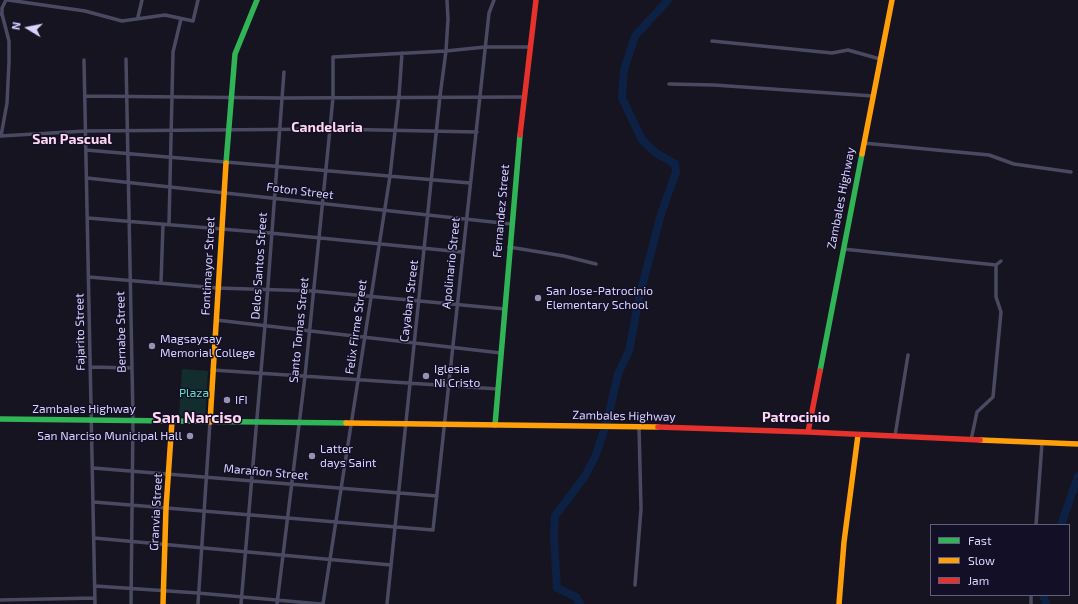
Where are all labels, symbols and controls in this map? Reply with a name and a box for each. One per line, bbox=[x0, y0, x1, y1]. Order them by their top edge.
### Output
north arrow bbox=[8, 8, 48, 48]
text: N bbox=[9, 21, 23, 31]
district label: Candelaria bbox=[291, 119, 363, 135]
district label: San Pascual bbox=[32, 131, 112, 147]
street label: Zambales Highway bbox=[824, 146, 858, 250]
street label: Fernandez Street bbox=[490, 164, 512, 258]
street label: Foton Street bbox=[266, 180, 334, 202]
street label: Delos Santos Street bbox=[248, 212, 270, 320]
street label: Fontimayor Street bbox=[198, 216, 218, 316]
street label: Apolinario Street bbox=[439, 217, 463, 309]
street label: Cayaban Street bbox=[397, 259, 421, 343]
street label: Santo Tomas Street bbox=[286, 277, 312, 383]
street label: Felix Firme Street bbox=[342, 279, 370, 375]
place label: San Jose-Patrocinio Elementary School bbox=[546, 284, 653, 312]
street label: Bernabe Street bbox=[113, 291, 129, 373]
street label: Fajarito Street bbox=[72, 293, 88, 371]
marker: San Jose-Patrocinio Elementary School bbox=[533, 293, 543, 303]
place label: Magsaysay Memorial College bbox=[160, 332, 255, 360]
marker: Magsaysay Memorial College bbox=[147, 341, 157, 351]
place label: Iglesia Ni Cristo bbox=[434, 362, 480, 390]
marker: Iglesia Ni Cristo bbox=[421, 371, 431, 381]
park label: Plaza bbox=[179, 386, 209, 400]
place label: IFI bbox=[235, 393, 248, 407]
marker: IFI bbox=[222, 395, 232, 405]
street label: Zambales Highway bbox=[32, 402, 136, 416]
district label: San Narciso bbox=[152, 408, 242, 428]
street label: Zambales Highway bbox=[572, 408, 676, 424]
district label: Patrocinio bbox=[762, 409, 830, 425]
place label: San Narciso Municipal Hall bbox=[37, 429, 182, 443]
marker: San Narciso Municipal Hall bbox=[185, 431, 195, 441]
place label: Latter days Saint bbox=[320, 442, 376, 470]
marker: Latter days Saint bbox=[307, 451, 317, 461]
street label: Marañon Street bbox=[223, 461, 309, 483]
street label: Granvia Street bbox=[147, 473, 165, 551]
legend bbox=[930, 524, 1070, 596]
text: Fast bbox=[968, 533, 991, 547]
text: Slow bbox=[968, 553, 995, 567]
text: Jam bbox=[968, 573, 989, 587]

